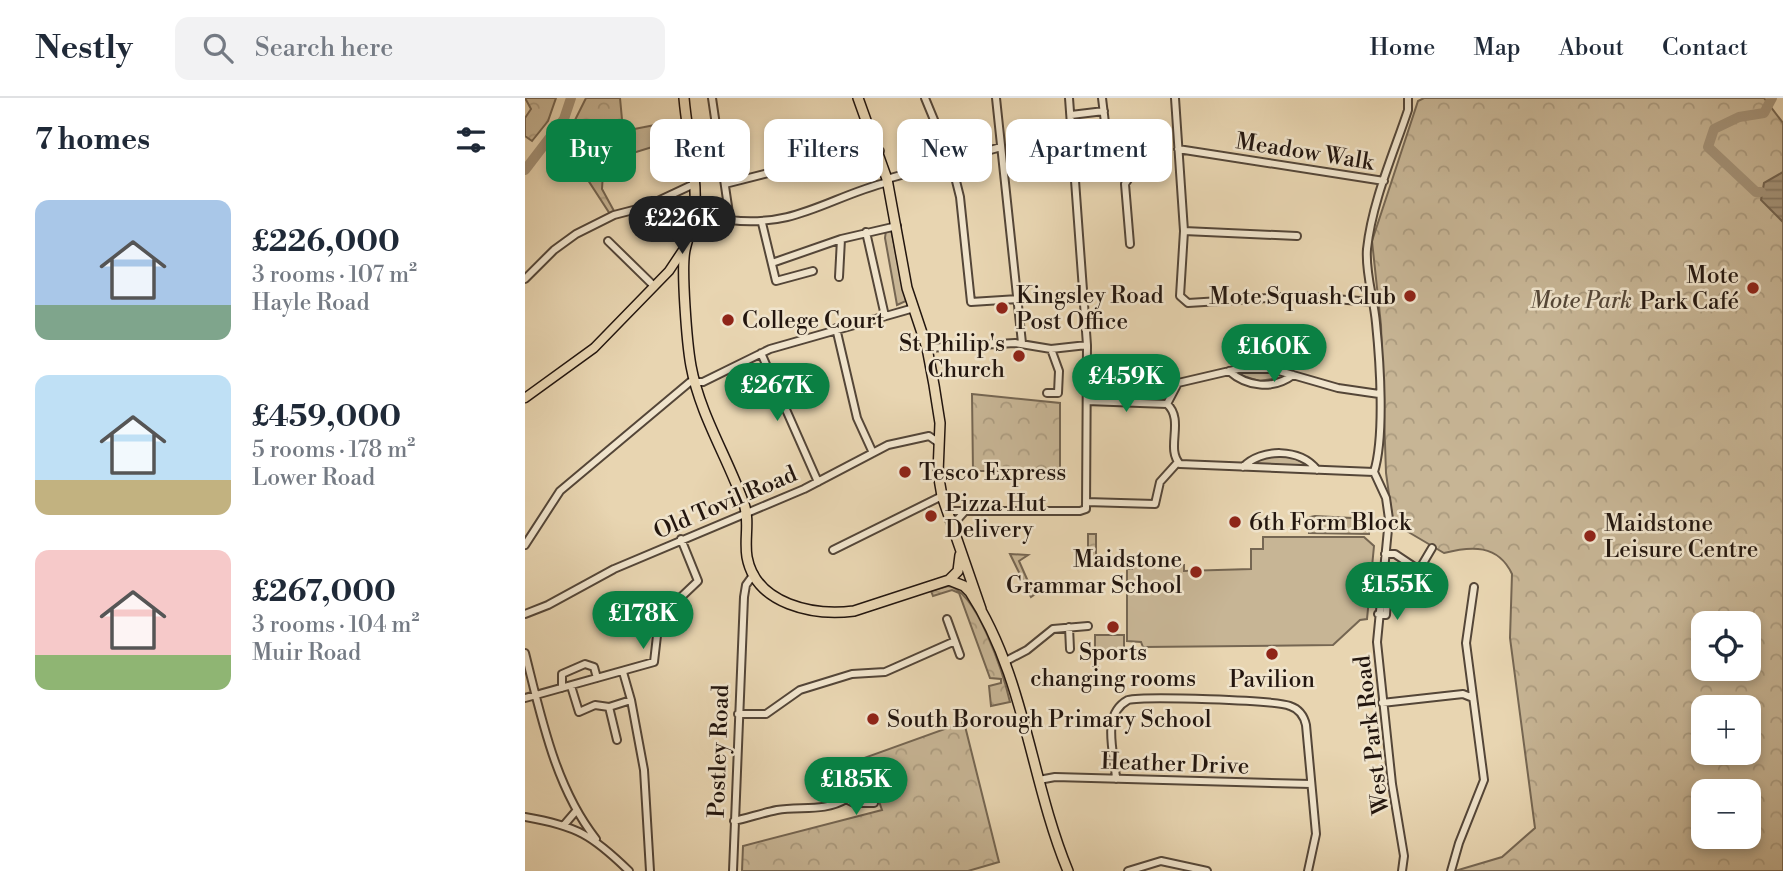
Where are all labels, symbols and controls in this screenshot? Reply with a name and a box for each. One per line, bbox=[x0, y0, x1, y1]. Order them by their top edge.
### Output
search box bbox=[175, 17, 665, 80]
text: Nestly bbox=[35, 28, 133, 69]
icon: search bbox=[199, 29, 237, 67]
text: Search here bbox=[255, 32, 393, 64]
text: Home bbox=[1370, 33, 1435, 63]
text: Map bbox=[1473, 33, 1521, 63]
text: About bbox=[1559, 33, 1624, 63]
text: Contact bbox=[1662, 33, 1748, 63]
chip: Buy bbox=[546, 119, 636, 182]
chip: Rent bbox=[650, 119, 750, 182]
chip: Filters bbox=[764, 119, 883, 182]
chip: New bbox=[897, 119, 992, 182]
chip: Apartment bbox=[1006, 119, 1172, 182]
text: 7 homes bbox=[35, 121, 150, 159]
icon: filters bbox=[452, 121, 490, 159]
street label: Meadow Walk bbox=[1234, 127, 1377, 177]
pin: £226K bbox=[633, 197, 731, 256]
text: £226K bbox=[645, 205, 719, 233]
text: £226,000 bbox=[252, 223, 400, 261]
icon: home bbox=[91, 228, 175, 312]
text: 3 rooms · 107 m² bbox=[252, 261, 417, 289]
place label: Mote Park Café bbox=[1640, 262, 1739, 316]
marker: Mote Park Café bbox=[1745, 280, 1761, 296]
place label: Kingsley Road Post Office bbox=[1016, 282, 1164, 336]
place label: Mote Squash Club bbox=[1209, 283, 1396, 311]
park label: Mote Park bbox=[1530, 287, 1632, 315]
marker: Mote Squash Club bbox=[1402, 288, 1418, 304]
text: Hayle Road bbox=[252, 289, 370, 317]
marker: Kingsley Road Post Office bbox=[994, 300, 1010, 316]
place label: College Court bbox=[742, 307, 885, 335]
marker: College Court bbox=[720, 312, 736, 328]
pin: £160K bbox=[1225, 324, 1323, 384]
place label: St Philip's Church bbox=[899, 330, 1005, 384]
text: £160K bbox=[1238, 333, 1310, 361]
marker: St Philip's Church bbox=[1011, 348, 1027, 364]
pin: £459K bbox=[1077, 354, 1175, 414]
text: £459K bbox=[1088, 363, 1164, 391]
pin: £267K bbox=[728, 364, 826, 423]
text: £267K bbox=[741, 372, 813, 400]
text: £459,000 bbox=[252, 398, 401, 436]
icon: home bbox=[91, 403, 175, 487]
text: 5 rooms · 178 m² bbox=[252, 436, 415, 464]
place label: Tesco Express bbox=[919, 459, 1066, 487]
street label: Old Tovil Road bbox=[649, 460, 801, 546]
text: Lower Road bbox=[252, 464, 375, 492]
marker: Tesco Express bbox=[897, 464, 913, 480]
place label: Pizza Hut Delivery bbox=[945, 490, 1046, 544]
marker: Pizza Hut Delivery bbox=[923, 508, 939, 524]
place label: 6th Form Block bbox=[1249, 509, 1412, 537]
place label: Maidstone Leisure Centre bbox=[1604, 510, 1758, 564]
marker: 6th Form Block bbox=[1227, 514, 1243, 530]
marker: Maidstone Leisure Centre bbox=[1582, 528, 1598, 544]
place label: Maidstone Grammar School bbox=[1006, 546, 1182, 600]
pin: £155K bbox=[1348, 562, 1446, 622]
marker: Maidstone Grammar School bbox=[1188, 564, 1204, 580]
text: £155K bbox=[1361, 571, 1433, 599]
text: £267,000 bbox=[252, 573, 396, 611]
icon: home bbox=[91, 578, 175, 662]
pin: £178K bbox=[594, 592, 692, 651]
text: £178K bbox=[608, 600, 678, 628]
text: 3 rooms · 104 m² bbox=[252, 611, 420, 639]
map controls bbox=[1691, 611, 1761, 849]
button: locate bbox=[1691, 611, 1761, 681]
marker: Sports changing rooms bbox=[1105, 619, 1121, 635]
text: Muir Road bbox=[252, 639, 361, 667]
place label: Sports changing rooms bbox=[1030, 639, 1196, 693]
marker: Pavilion bbox=[1264, 646, 1280, 662]
street label: West Park Road bbox=[1348, 654, 1396, 817]
place label: Pavilion bbox=[1229, 666, 1315, 694]
street label: Postley Road bbox=[703, 684, 735, 818]
button: + bbox=[1691, 695, 1761, 765]
place label: South Borough Primary School bbox=[887, 706, 1212, 734]
marker: South Borough Primary School bbox=[865, 711, 881, 727]
street label: Heather Drive bbox=[1100, 747, 1250, 781]
pin: £185K bbox=[807, 758, 905, 817]
text: £185K bbox=[820, 766, 892, 794]
button: − bbox=[1691, 779, 1761, 849]

